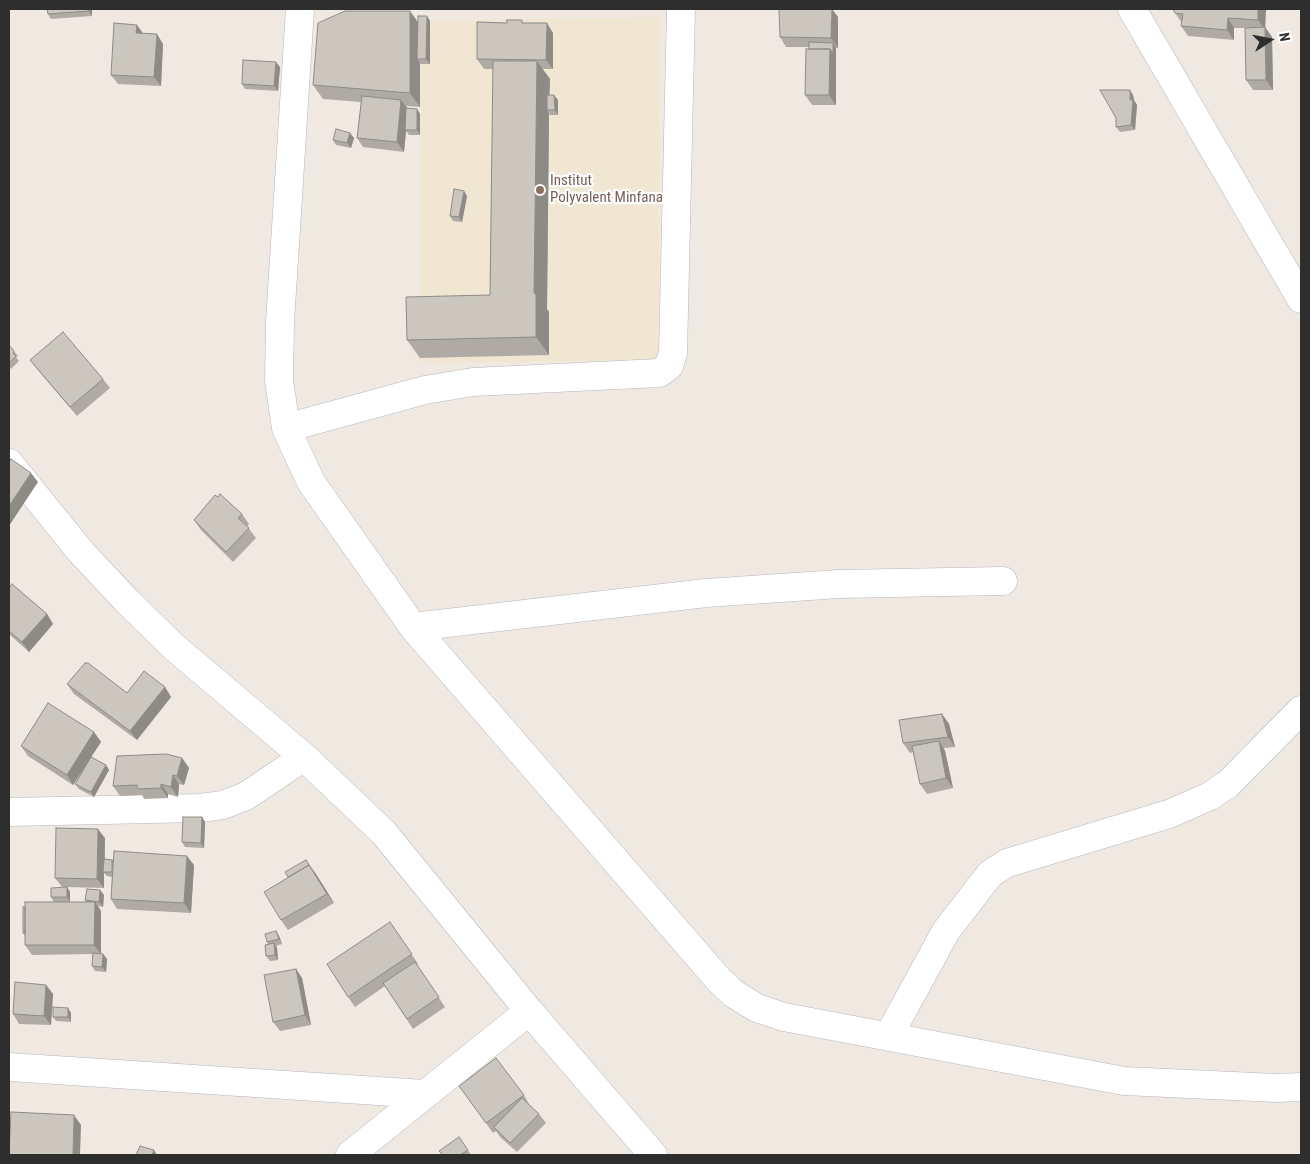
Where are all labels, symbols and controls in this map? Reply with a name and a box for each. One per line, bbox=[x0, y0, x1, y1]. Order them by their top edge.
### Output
north arrow bbox=[1245, 15, 1295, 65]
text: N bbox=[1276, 31, 1293, 43]
place label: Institut Polyvalent Minfana bbox=[550, 172, 663, 207]
marker: Institut Polyvalent Minfana bbox=[534, 184, 546, 196]

